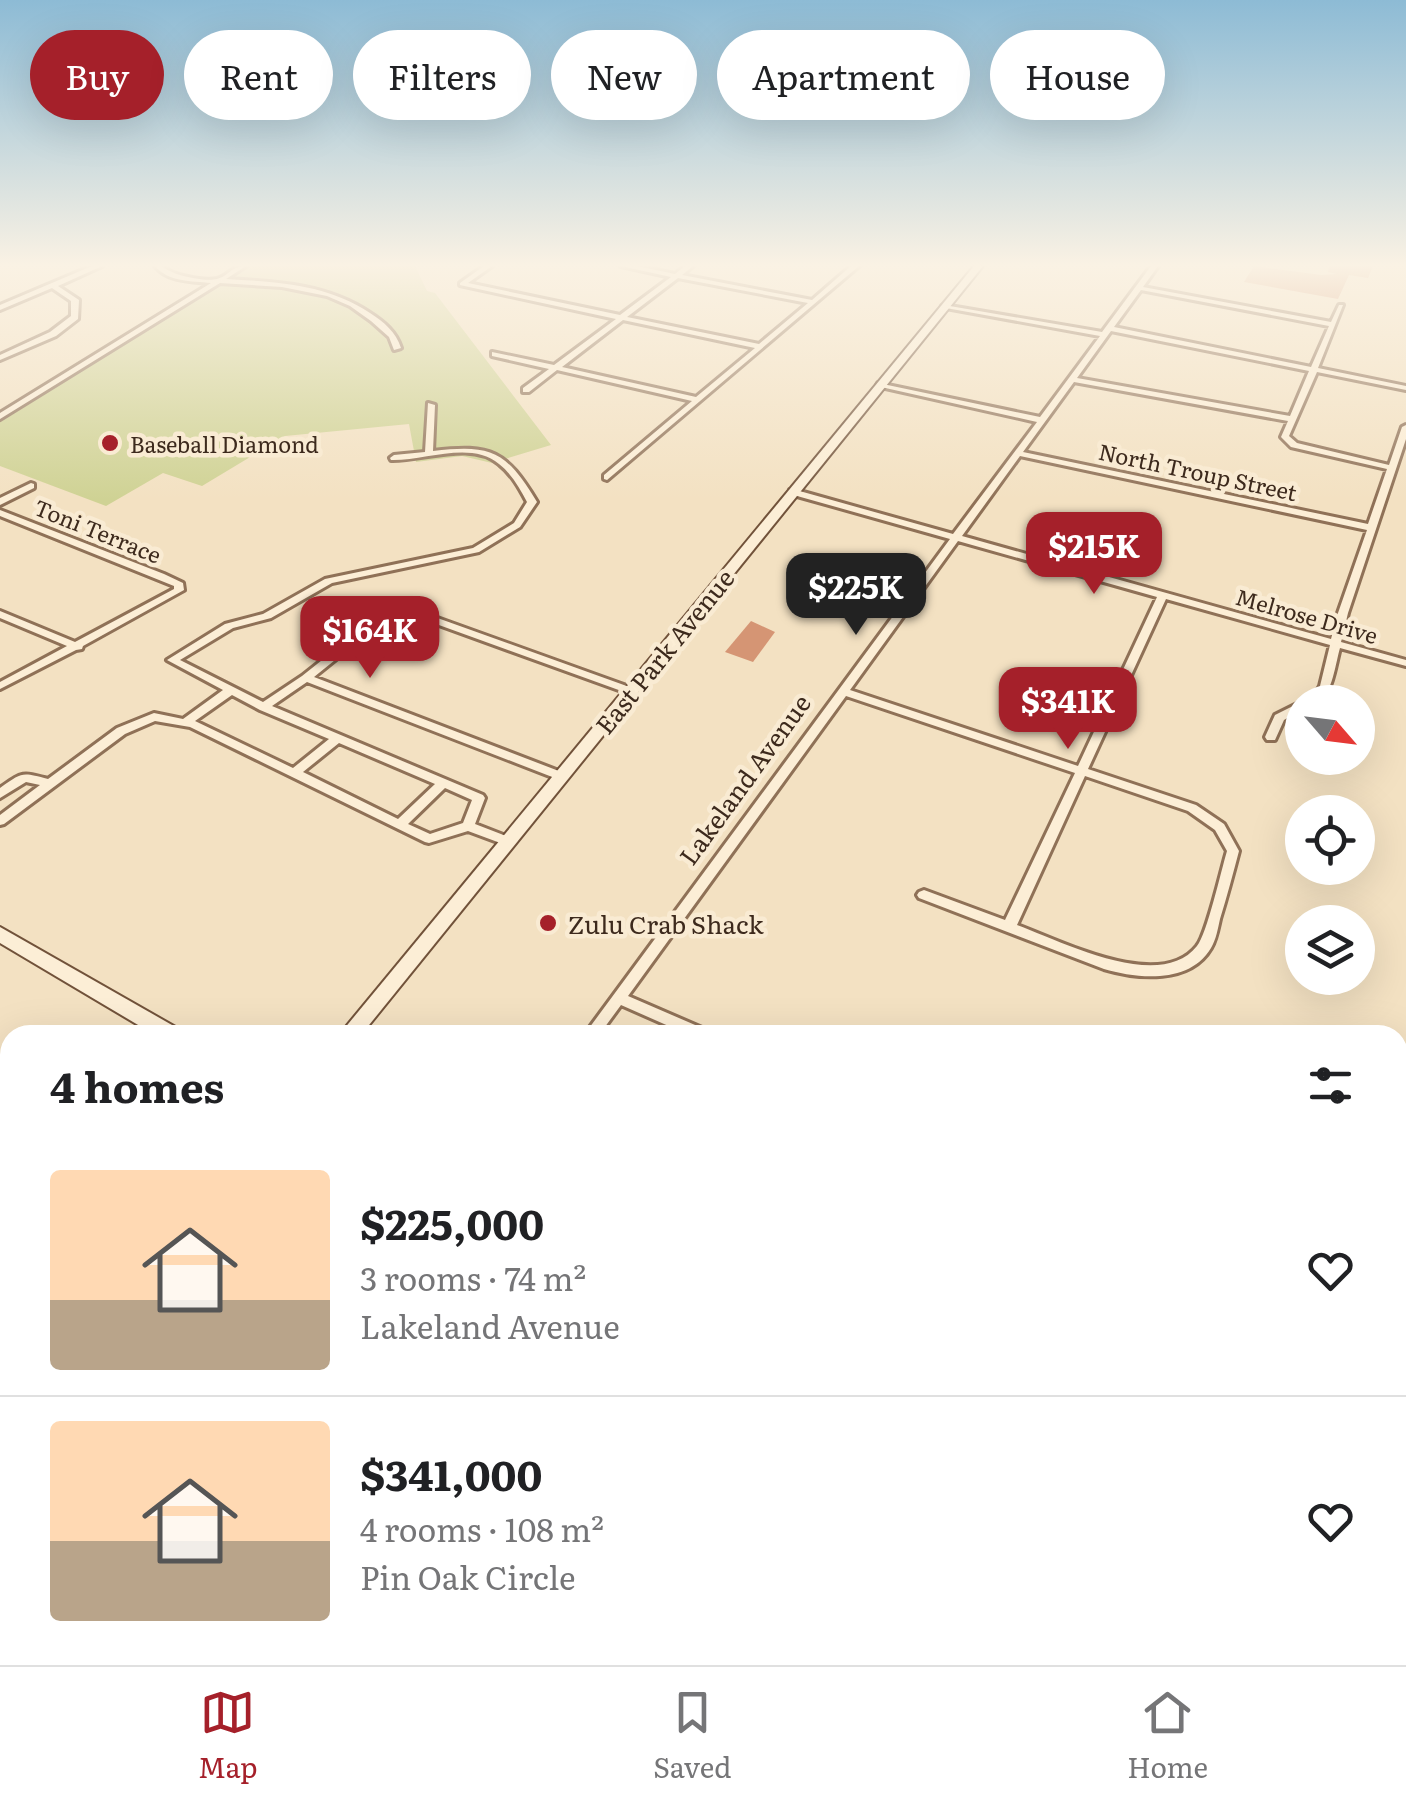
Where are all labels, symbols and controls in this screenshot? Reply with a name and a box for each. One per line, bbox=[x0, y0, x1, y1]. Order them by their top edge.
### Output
chip: Buy bbox=[30, 30, 164, 120]
chip: Rent bbox=[184, 30, 333, 120]
chip: Filters bbox=[353, 30, 531, 120]
chip: New bbox=[551, 30, 697, 120]
chip: Apartment bbox=[717, 30, 970, 120]
chip: House bbox=[990, 30, 1165, 120]
place label: Baseball Diamond bbox=[130, 427, 319, 460]
marker: Baseball Diamond bbox=[99, 432, 121, 454]
street label: North Troup Street bbox=[1096, 434, 1300, 508]
street label: Toni Terrace bbox=[30, 490, 166, 570]
pin: $215K bbox=[1024, 512, 1164, 597]
text: $215K bbox=[1048, 520, 1140, 568]
pin: $225K bbox=[786, 553, 926, 638]
street label: East Park Avenue bbox=[586, 560, 742, 741]
text: $225K bbox=[808, 561, 904, 609]
street label: Melrose Drive bbox=[1232, 579, 1382, 651]
pin: $164K bbox=[300, 596, 440, 681]
text: $164K bbox=[322, 604, 418, 652]
pin: $341K bbox=[998, 667, 1138, 752]
text: $341K bbox=[1021, 675, 1115, 723]
north arrow bbox=[1285, 685, 1375, 775]
map controls bbox=[1285, 685, 1375, 995]
street label: Lakeland Avenue bbox=[669, 686, 819, 872]
button: locate bbox=[1285, 795, 1375, 885]
place label: Zulu Crab Shack bbox=[568, 905, 764, 942]
button: layers bbox=[1285, 905, 1375, 995]
marker: Zulu Crab Shack bbox=[537, 912, 559, 934]
text: 4 homes bbox=[50, 1054, 224, 1116]
icon: filters bbox=[1303, 1058, 1358, 1113]
text: $225,000 bbox=[360, 1191, 544, 1253]
icon: home bbox=[130, 1210, 250, 1330]
icon: heart bbox=[1303, 1243, 1358, 1298]
text: 3 rooms · 74 m² bbox=[360, 1253, 586, 1301]
text: Lakeland Avenue bbox=[360, 1301, 620, 1349]
text: $341,000 bbox=[360, 1442, 542, 1504]
icon: home bbox=[130, 1461, 250, 1581]
icon: heart bbox=[1303, 1494, 1358, 1549]
text: 4 rooms · 108 m² bbox=[360, 1504, 604, 1552]
text: Pin Oak Circle bbox=[360, 1552, 576, 1600]
tab: Map bbox=[198, 1685, 258, 1787]
tab: Saved bbox=[653, 1685, 731, 1787]
tab: Home bbox=[1127, 1685, 1208, 1787]

